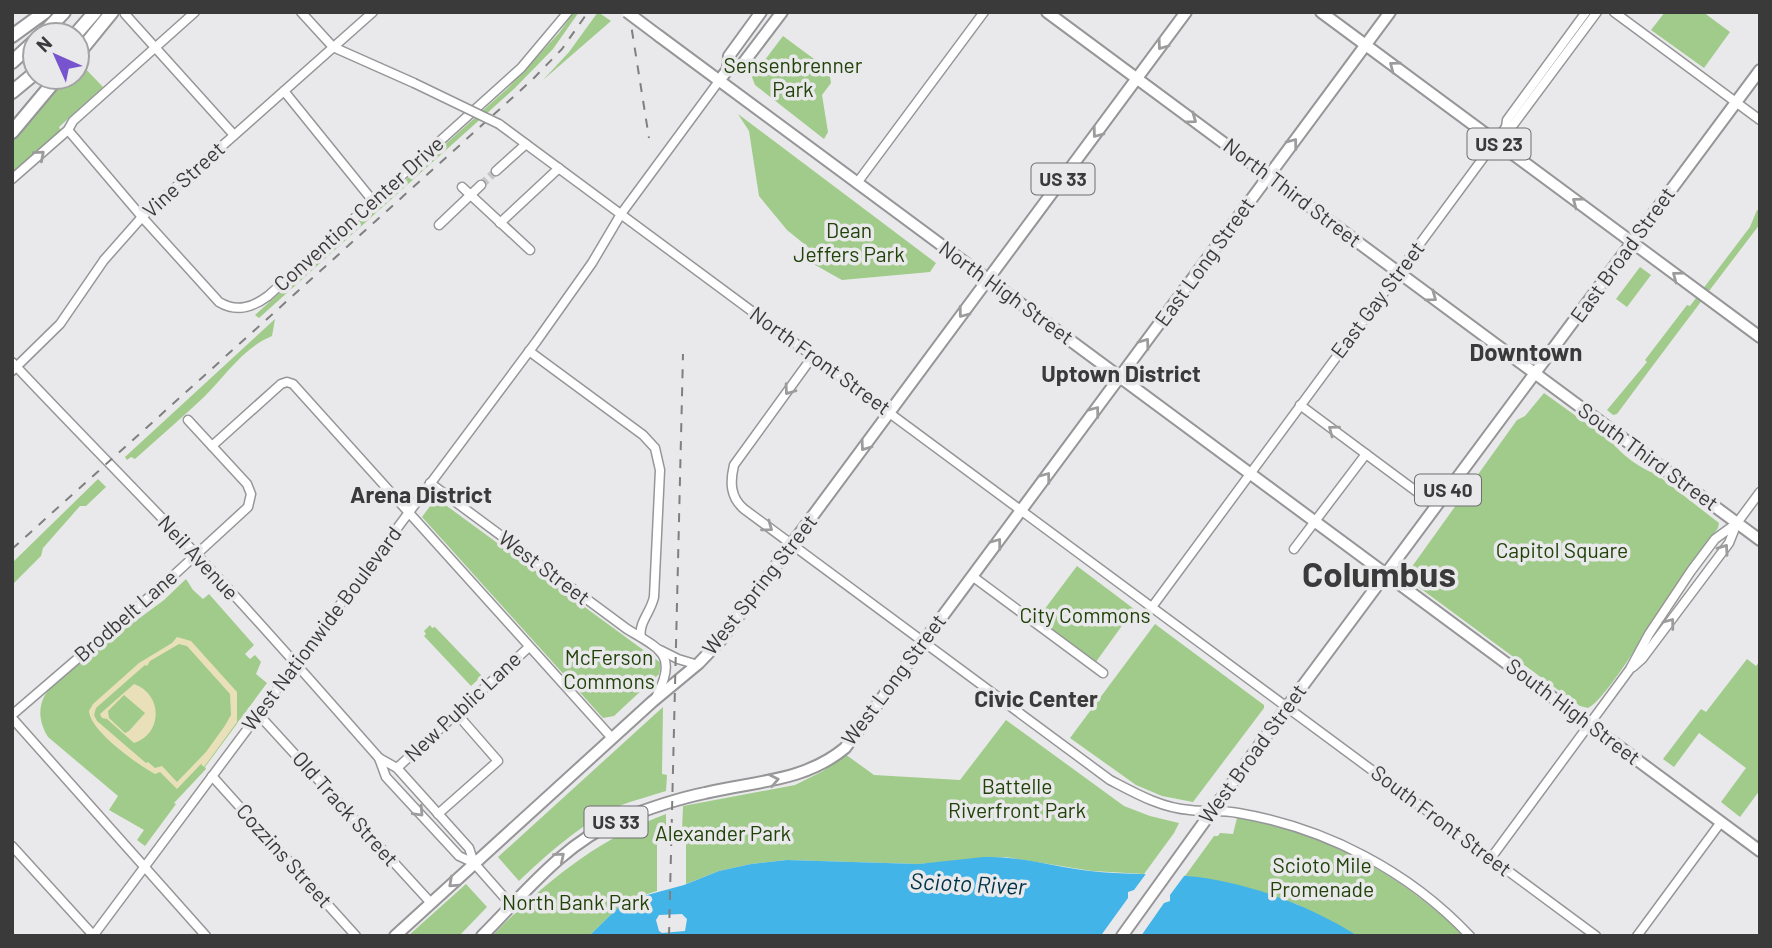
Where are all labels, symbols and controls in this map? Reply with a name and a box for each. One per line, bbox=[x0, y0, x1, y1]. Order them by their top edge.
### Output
north arrow bbox=[21, 21, 91, 91]
text: N bbox=[31, 31, 56, 56]
one-way arrow bbox=[1158, 37, 1170, 50]
park label: Sensenbrenner Park bbox=[724, 52, 863, 101]
one-way arrow bbox=[1390, 62, 1402, 74]
one-way arrow bbox=[1185, 111, 1197, 123]
one-way arrow bbox=[1093, 125, 1105, 138]
road number: US 23 bbox=[1468, 128, 1530, 160]
street label: Convention Center Drive bbox=[268, 130, 448, 296]
street label: North Third Street bbox=[1219, 132, 1367, 252]
street label: Vine Street bbox=[137, 136, 229, 222]
one-way arrow bbox=[1285, 139, 1297, 151]
one-way arrow bbox=[32, 151, 45, 163]
road number: US 33 bbox=[1032, 164, 1094, 195]
street label: East Broad Street bbox=[1564, 182, 1679, 327]
street label: East Long Street bbox=[1149, 192, 1259, 330]
one-way arrow bbox=[1572, 198, 1584, 211]
park label: Dean Jeffers Park bbox=[793, 217, 905, 266]
street label: North High Street bbox=[935, 235, 1079, 349]
street label: East Gay Street bbox=[1325, 236, 1429, 362]
one-way arrow bbox=[1673, 272, 1685, 284]
one-way arrow bbox=[1424, 288, 1437, 301]
street label: North Front Street bbox=[746, 300, 896, 419]
one-way arrow bbox=[959, 306, 971, 318]
district label: Downtown bbox=[1469, 337, 1583, 366]
one-way arrow bbox=[1137, 338, 1150, 351]
district label: Uptown District bbox=[1041, 359, 1201, 387]
one-way arrow bbox=[784, 382, 797, 394]
street label: South Third Street bbox=[1574, 397, 1724, 515]
one-way arrow bbox=[1087, 406, 1099, 419]
one-way arrow bbox=[1328, 425, 1341, 438]
one-way arrow bbox=[861, 438, 873, 451]
one-way arrow bbox=[1037, 473, 1050, 485]
road number: US 40 bbox=[1415, 475, 1481, 505]
district label: Arena District bbox=[350, 480, 492, 508]
street label: West Spring Street bbox=[696, 509, 821, 659]
street label: Neil Avenue bbox=[154, 510, 245, 604]
one-way arrow bbox=[760, 518, 773, 531]
street label: West Nationwide Boulevard bbox=[236, 521, 406, 735]
street label: West Street bbox=[494, 524, 595, 609]
park label: Capitol Square bbox=[1496, 537, 1628, 562]
one-way arrow bbox=[989, 538, 1001, 551]
one-way arrow bbox=[1716, 544, 1728, 557]
district label: Columbus bbox=[1302, 552, 1456, 594]
street label: Brodbelt Lane bbox=[69, 564, 181, 666]
park label: City Commons bbox=[1019, 602, 1151, 627]
street label: West Long Street bbox=[835, 609, 950, 750]
one-way arrow bbox=[1662, 618, 1674, 631]
park label: McFerson Commons bbox=[563, 644, 655, 693]
street label: New Public Lane bbox=[399, 646, 525, 766]
street label: South High Street bbox=[1502, 652, 1646, 769]
street label: West Broad Street bbox=[1193, 679, 1311, 828]
district label: Civic Center bbox=[974, 684, 1098, 712]
street label: Old Track Street bbox=[288, 745, 404, 870]
street label: South Front Street bbox=[1367, 759, 1517, 881]
park label: Battelle Riverfront Park bbox=[948, 773, 1086, 822]
one-way arrow bbox=[768, 774, 780, 789]
street label: Cozzins Street bbox=[232, 798, 338, 912]
one-way arrow bbox=[411, 804, 424, 817]
road number: US 33 bbox=[584, 806, 648, 838]
park label: Alexander Park bbox=[655, 820, 791, 845]
park label: Scioto Mile Promenade bbox=[1270, 852, 1374, 901]
one-way arrow bbox=[553, 853, 565, 866]
water label: Scioto River bbox=[909, 866, 1028, 900]
one-way arrow bbox=[448, 875, 461, 888]
park label: North Bank Park bbox=[502, 889, 650, 914]

